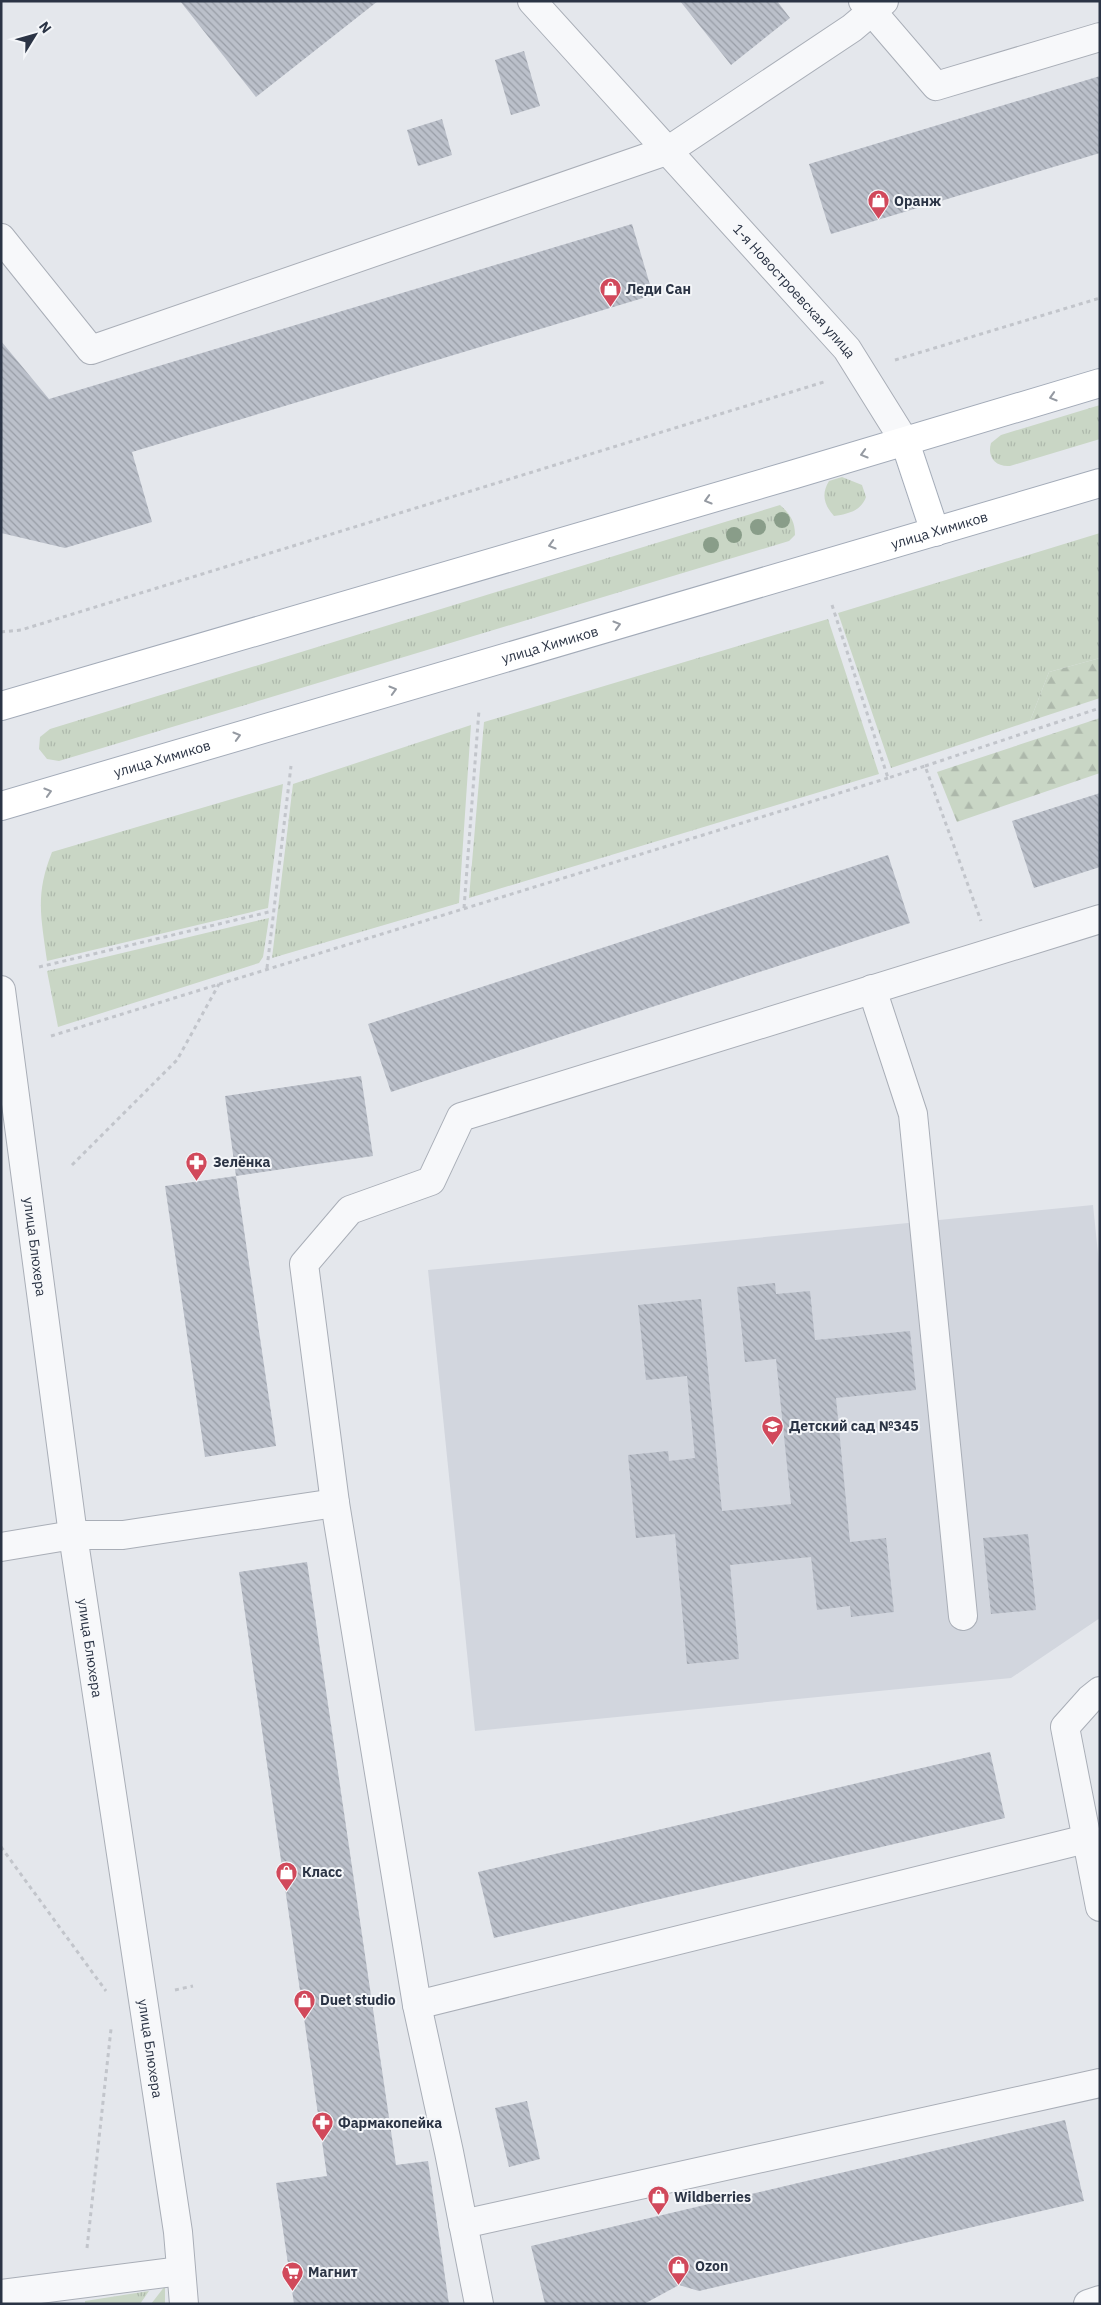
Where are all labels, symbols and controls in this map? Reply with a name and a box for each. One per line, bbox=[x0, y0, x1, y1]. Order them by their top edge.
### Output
north arrow bbox=[10, 10, 60, 60]
text: N bbox=[35, 18, 56, 37]
shop icon: Оранж bbox=[866, 189, 890, 220]
place label: Оранж bbox=[894, 192, 941, 210]
street label: 1-я Новостроевская улица bbox=[729, 220, 860, 362]
shop icon: Леди Сан bbox=[598, 277, 622, 308]
place label: Леди Сан bbox=[626, 280, 691, 298]
one-way arrow bbox=[1049, 392, 1058, 402]
one-way arrow bbox=[860, 448, 869, 458]
one-way arrow bbox=[704, 494, 713, 504]
street label: улица Химиков bbox=[889, 507, 990, 553]
one-way arrow bbox=[548, 539, 557, 549]
one-way arrow bbox=[612, 621, 620, 631]
street label: улица Химиков bbox=[499, 622, 600, 667]
one-way arrow bbox=[389, 686, 397, 696]
one-way arrow bbox=[233, 731, 242, 742]
street label: улица Химиков bbox=[112, 736, 213, 781]
one-way arrow bbox=[43, 787, 52, 797]
pharmacy icon: Зелёнка bbox=[185, 1150, 209, 1181]
place label: Зелёнка bbox=[213, 1153, 271, 1171]
street label: улица Блюхера bbox=[19, 1196, 50, 1298]
school or university icon: Детский сад №345 bbox=[761, 1414, 785, 1445]
place label: Детский сад №345 bbox=[789, 1417, 919, 1435]
street label: улица Блюхера bbox=[74, 1597, 106, 1699]
shop icon: Класс bbox=[274, 1860, 298, 1891]
place label: Класс bbox=[302, 1863, 342, 1881]
shop icon: Duet studio bbox=[292, 1988, 316, 2019]
place label: Duet studio bbox=[320, 1991, 396, 2009]
street label: улица Блюхера bbox=[134, 1998, 167, 2100]
pharmacy icon: Фармакопейка bbox=[310, 2111, 334, 2142]
place label: Фармакопейка bbox=[338, 2114, 442, 2132]
shop icon: Wildberries bbox=[646, 2185, 670, 2216]
place label: Wildberries bbox=[674, 2188, 751, 2206]
shop icon: Ozon bbox=[667, 2254, 691, 2285]
place label: Ozon bbox=[695, 2257, 728, 2275]
supermarket icon: Магнит bbox=[280, 2260, 304, 2291]
place label: Магнит bbox=[308, 2263, 358, 2281]

